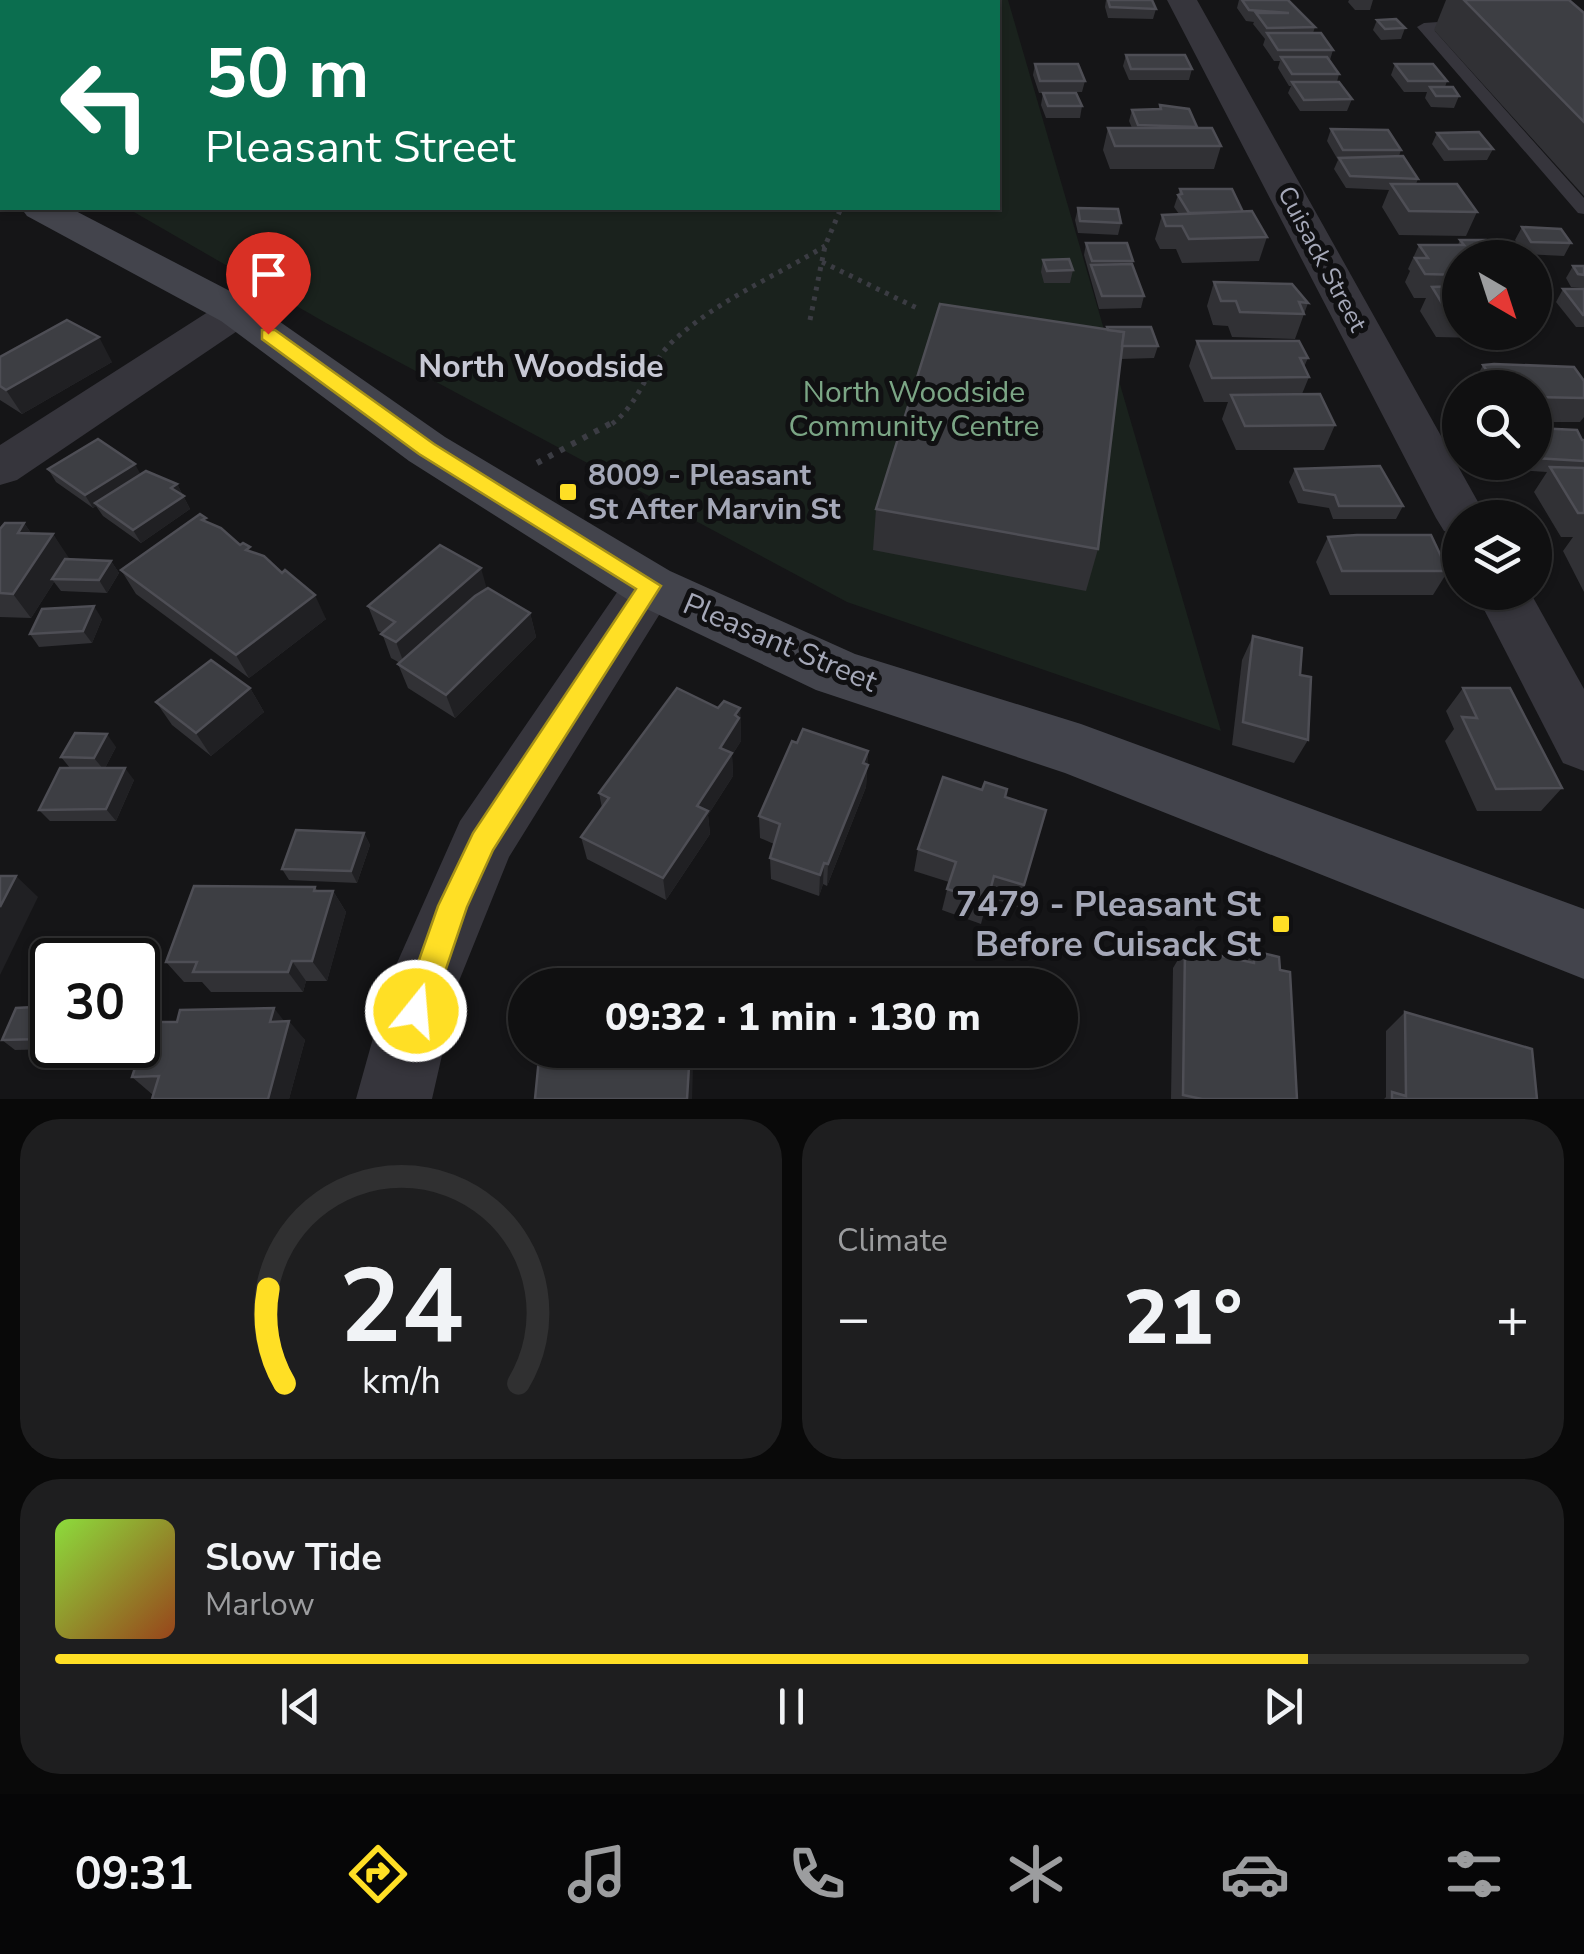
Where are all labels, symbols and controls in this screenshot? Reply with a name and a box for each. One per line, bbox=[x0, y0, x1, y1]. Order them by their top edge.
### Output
text: 50 m bbox=[205, 26, 369, 122]
icon: left bbox=[40, 40, 170, 170]
text: Pleasant Street bbox=[205, 117, 516, 178]
street label: Cuisack Street bbox=[1269, 180, 1375, 338]
pin bbox=[226, 232, 311, 335]
north arrow bbox=[1442, 240, 1552, 350]
map controls bbox=[1442, 240, 1552, 610]
icon: arrive bbox=[241, 247, 296, 302]
district label: North Woodside bbox=[418, 345, 664, 388]
button: search bbox=[1442, 370, 1552, 480]
park label: North Woodside Community Centre bbox=[789, 372, 1039, 447]
place label: 8009 - Pleasant St After Marvin St bbox=[588, 455, 841, 530]
marker: 8009 - Pleasant St After Marvin St bbox=[557, 481, 579, 503]
button: layers bbox=[1442, 500, 1552, 610]
street label: Pleasant Street bbox=[677, 584, 884, 703]
place label: 7479 - Pleasant St Before Cuisack St bbox=[956, 881, 1262, 968]
marker: 7479 - Pleasant St Before Cuisack St bbox=[1270, 913, 1292, 935]
speed limit sign: 30 bbox=[30, 938, 160, 1068]
position arrow bbox=[364, 959, 468, 1063]
text: 09:32 · 1 min · 130 m bbox=[605, 992, 981, 1043]
text: Climate bbox=[837, 1219, 948, 1262]
text: 24 bbox=[339, 1236, 463, 1378]
text: 21° bbox=[1124, 1267, 1242, 1369]
text: − bbox=[837, 1281, 870, 1356]
text: + bbox=[1496, 1281, 1529, 1356]
text: km/h bbox=[362, 1357, 440, 1406]
text: Slow Tide bbox=[205, 1532, 382, 1583]
text: Marlow bbox=[205, 1583, 315, 1626]
icon: previous bbox=[273, 1679, 328, 1734]
icon: pause bbox=[764, 1679, 819, 1734]
icon: next bbox=[1256, 1679, 1311, 1734]
icon: directions bbox=[343, 1839, 413, 1909]
icon: music bbox=[562, 1839, 632, 1909]
icon: phone bbox=[782, 1839, 852, 1909]
icon: climate bbox=[1001, 1839, 1071, 1909]
icon: car bbox=[1220, 1839, 1290, 1909]
icon: filters bbox=[1439, 1839, 1509, 1909]
text: 09:31 bbox=[75, 1844, 194, 1905]

